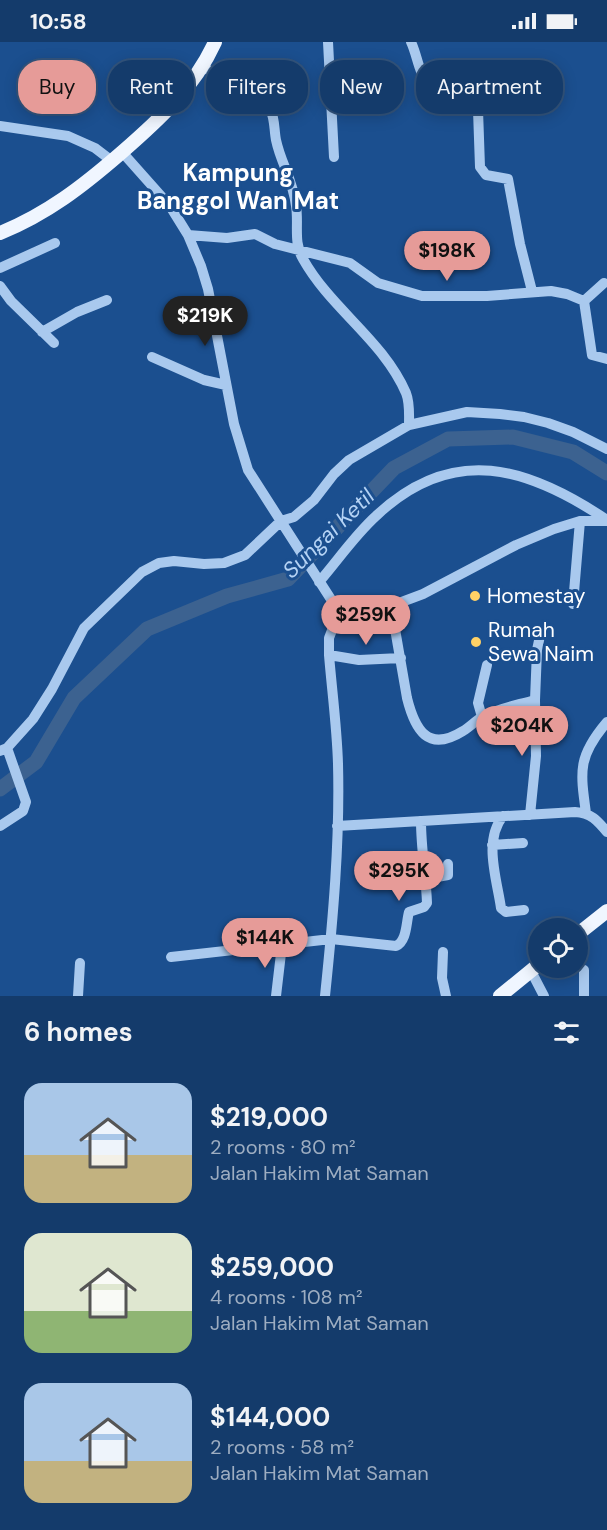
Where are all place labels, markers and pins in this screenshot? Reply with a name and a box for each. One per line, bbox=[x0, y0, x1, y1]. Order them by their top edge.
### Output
pin: $198K bbox=[405, 231, 489, 282]
pin: $219K bbox=[163, 296, 247, 347]
place label: Homestay bbox=[487, 582, 586, 610]
marker: Homestay bbox=[468, 589, 482, 603]
pin: $259K bbox=[324, 595, 408, 646]
place label: Rumah Sewa Naim bbox=[488, 616, 594, 668]
marker: Rumah Sewa Naim bbox=[469, 635, 483, 649]
pin: $204K bbox=[480, 706, 564, 757]
pin: $295K bbox=[357, 851, 441, 902]
pin: $144K bbox=[223, 918, 307, 969]

